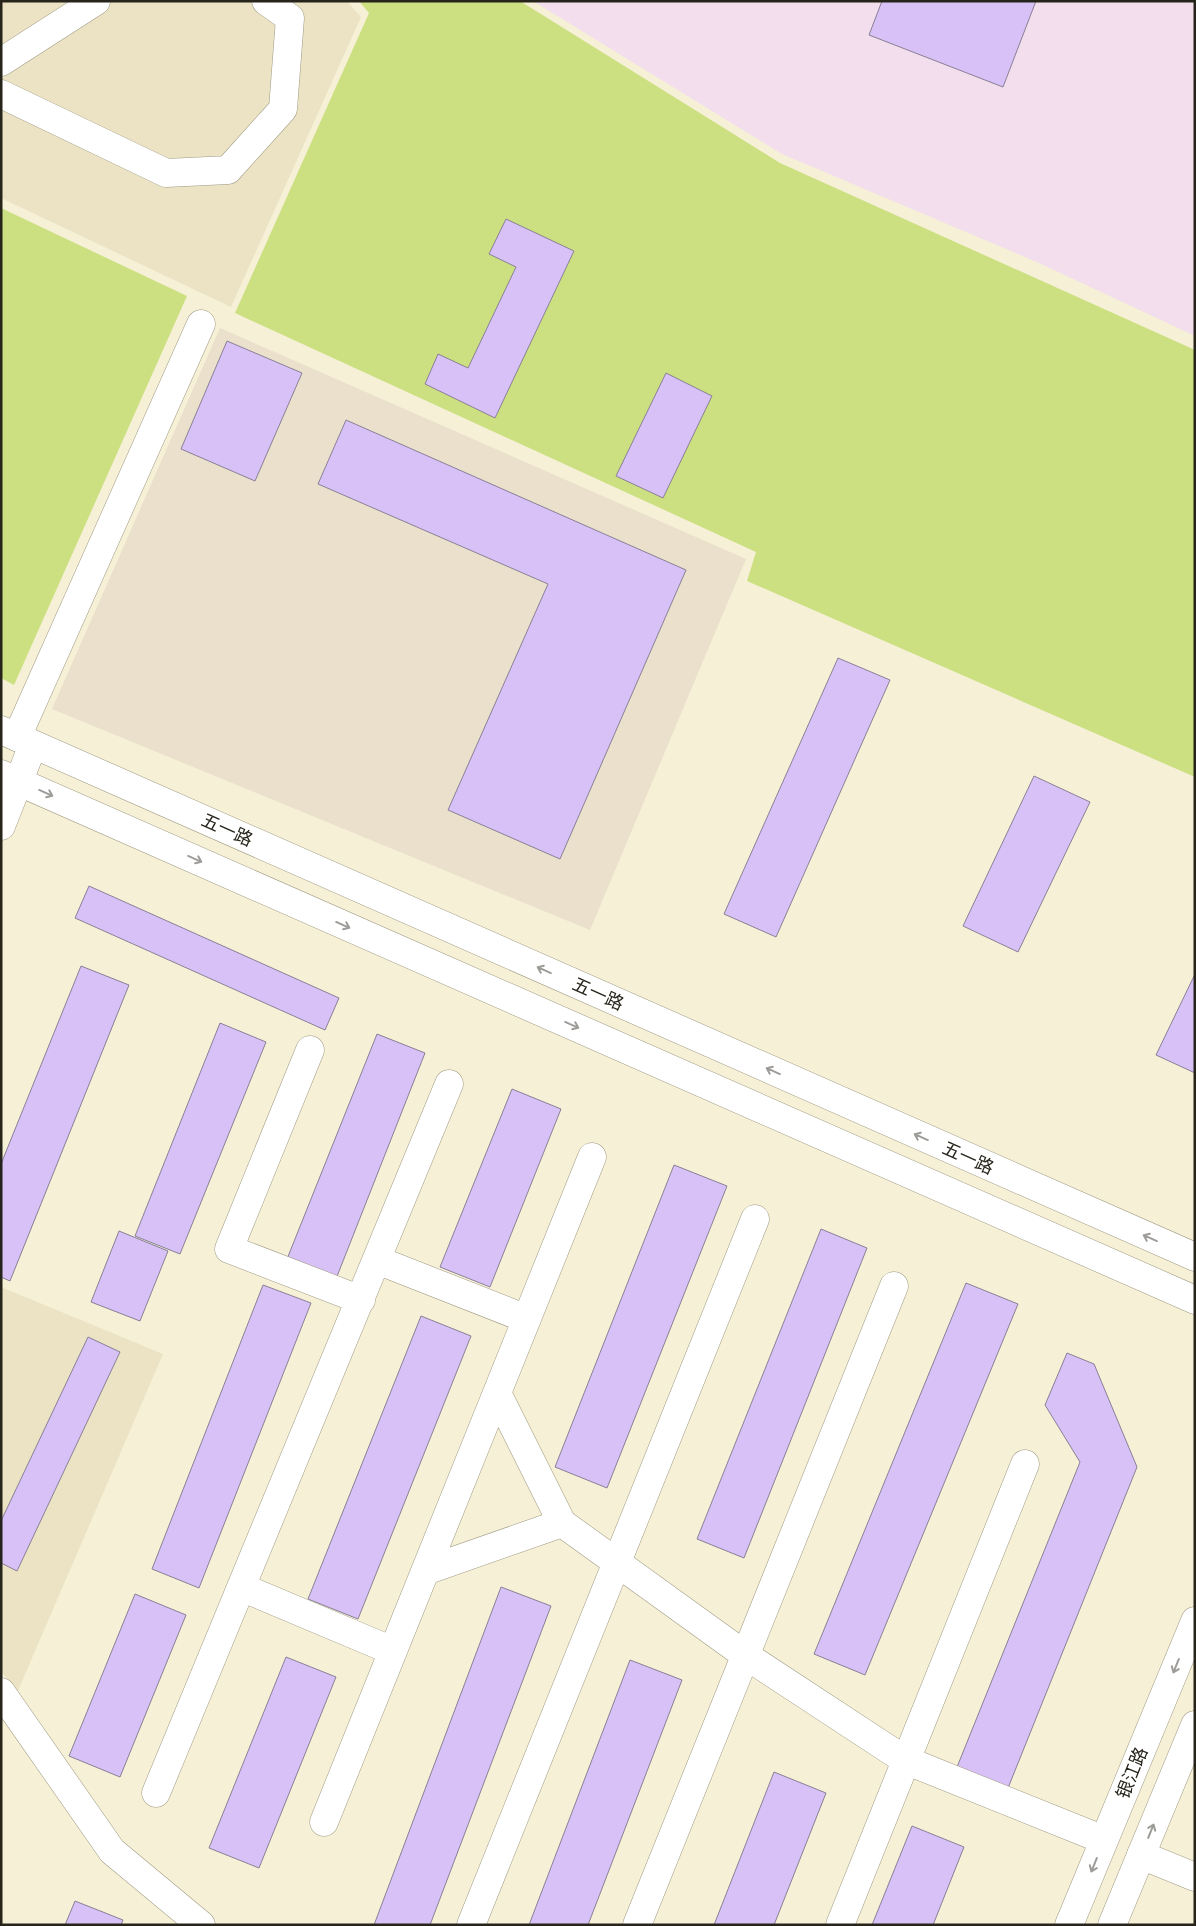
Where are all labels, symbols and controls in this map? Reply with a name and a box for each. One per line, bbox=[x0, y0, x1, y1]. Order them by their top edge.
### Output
one-way arrow bbox=[38, 789, 53, 799]
street label: 五一路 bbox=[198, 809, 256, 851]
one-way arrow bbox=[187, 855, 202, 864]
one-way arrow bbox=[335, 920, 350, 930]
one-way arrow bbox=[537, 965, 552, 975]
street label: 五一路 bbox=[569, 973, 627, 1015]
one-way arrow bbox=[564, 1021, 579, 1031]
one-way arrow bbox=[766, 1066, 781, 1076]
one-way arrow bbox=[914, 1131, 929, 1141]
street label: 五一路 bbox=[939, 1137, 997, 1179]
one-way arrow bbox=[1143, 1232, 1158, 1242]
one-way arrow bbox=[1171, 1658, 1180, 1674]
street label: 银江路 bbox=[1112, 1744, 1152, 1802]
one-way arrow bbox=[1147, 1824, 1156, 1839]
one-way arrow bbox=[1089, 1857, 1098, 1872]

